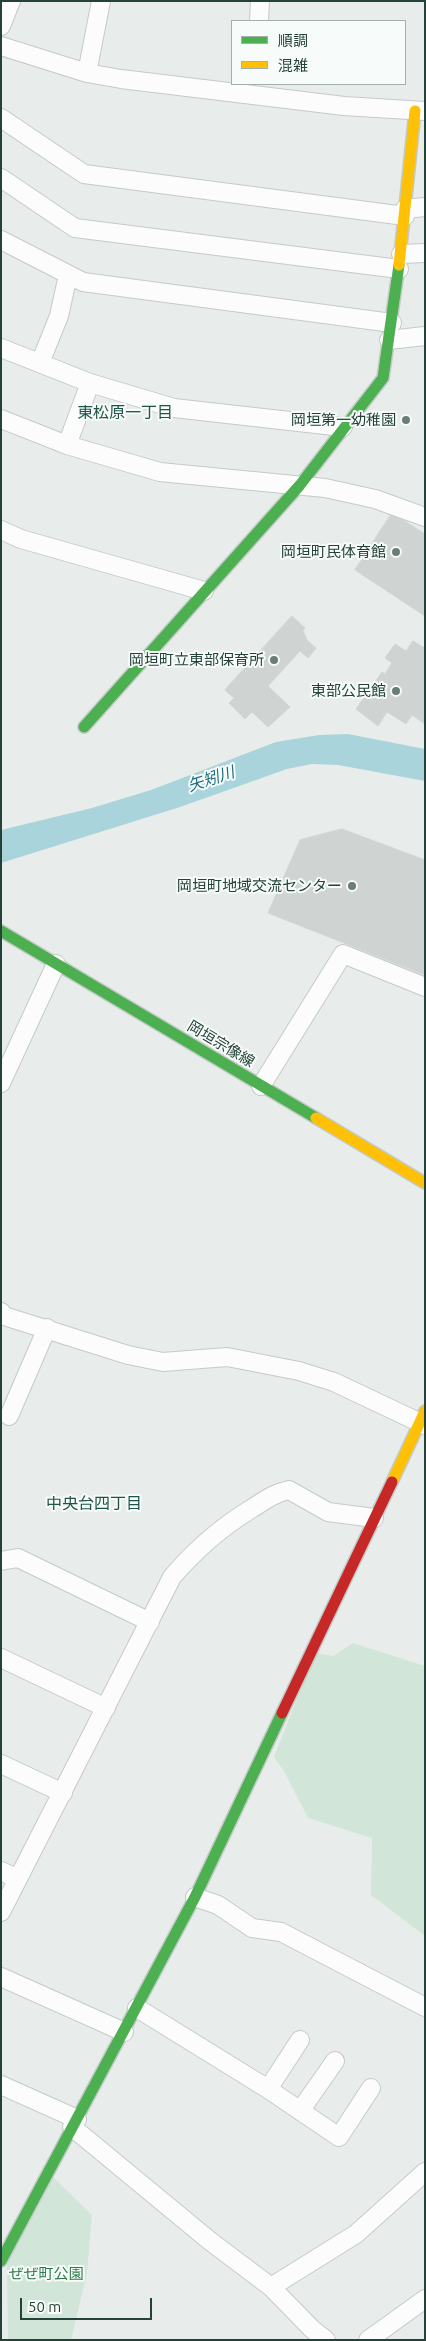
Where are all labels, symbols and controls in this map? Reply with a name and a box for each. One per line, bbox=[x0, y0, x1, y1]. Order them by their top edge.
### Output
legend bbox=[231, 20, 406, 85]
text: 順調 bbox=[278, 32, 308, 49]
text: 混雑 bbox=[278, 57, 308, 74]
district label: 東松原一丁目 bbox=[77, 403, 173, 423]
place label: 岡垣第一幼稚園 bbox=[291, 411, 396, 429]
marker: 岡垣第一幼稚園 bbox=[400, 414, 412, 426]
place label: 岡垣町民体育館 bbox=[281, 543, 386, 561]
marker: 岡垣町民体育館 bbox=[390, 546, 402, 558]
place label: 岡垣町立東部保育所 bbox=[129, 651, 264, 669]
marker: 岡垣町立東部保育所 bbox=[268, 654, 280, 666]
place label: 東部公民館 bbox=[311, 682, 386, 700]
marker: 東部公民館 bbox=[390, 685, 402, 697]
water label: 矢矧川 bbox=[185, 762, 237, 796]
place label: 岡垣町地域交流センター bbox=[177, 877, 342, 895]
marker: 岡垣町地域交流センター bbox=[346, 880, 358, 892]
street label: 岡垣宗像線 bbox=[184, 1017, 258, 1071]
district label: 中央台四丁目 bbox=[46, 1494, 142, 1514]
park label: ぜぜ町公園 bbox=[9, 2265, 83, 2283]
scale bar bbox=[22, 2288, 155, 2320]
text: 50 m bbox=[28, 2298, 61, 2315]

